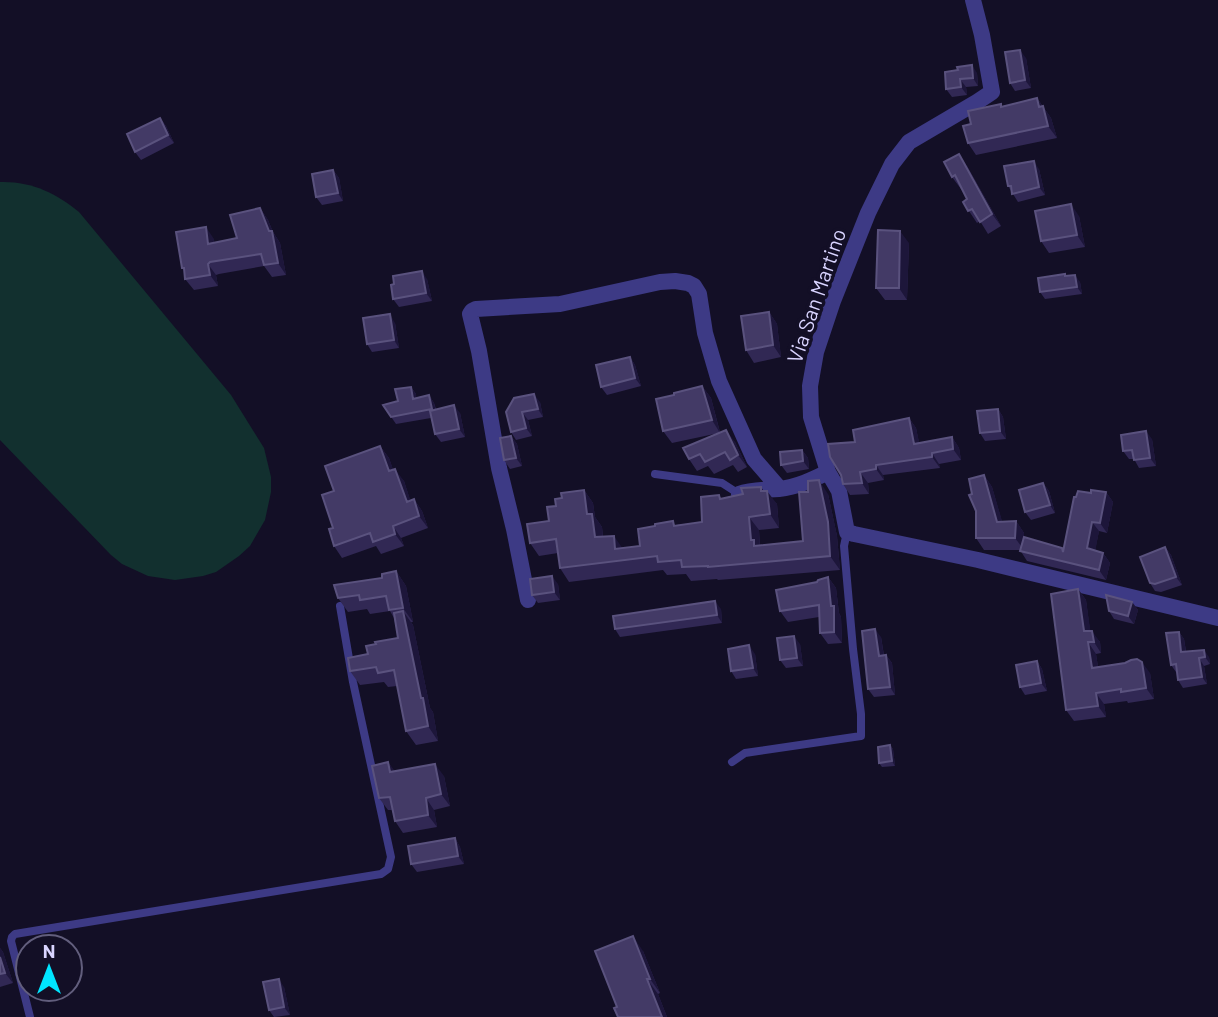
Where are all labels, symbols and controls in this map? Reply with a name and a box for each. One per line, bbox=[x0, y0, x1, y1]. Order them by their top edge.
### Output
street label: Via San Martino bbox=[781, 225, 850, 366]
north arrow bbox=[14, 933, 84, 1003]
text: N bbox=[43, 939, 55, 962]

